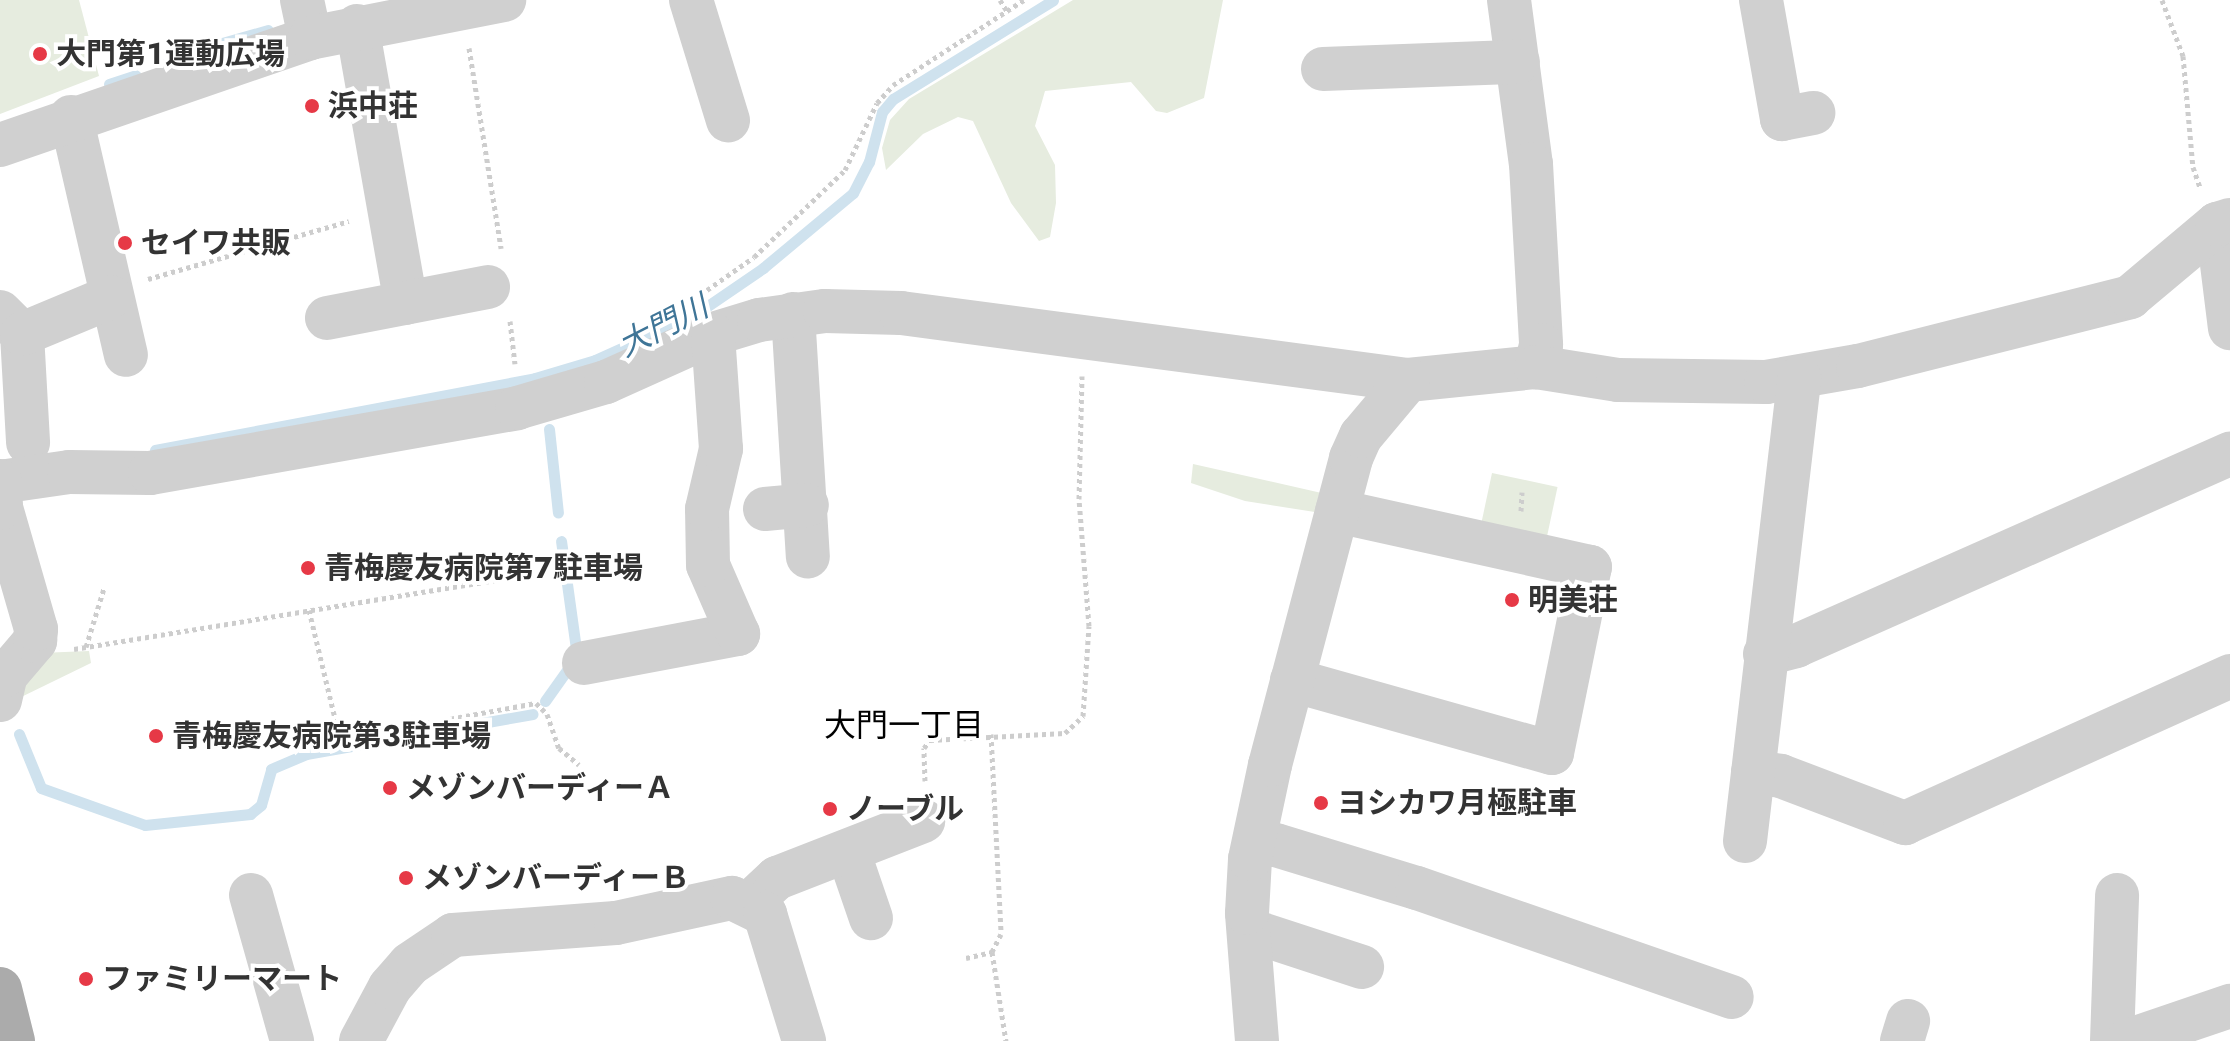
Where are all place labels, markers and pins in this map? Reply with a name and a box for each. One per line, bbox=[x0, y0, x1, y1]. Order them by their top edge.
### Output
place label: 大門第１運動広場 bbox=[56, 36, 285, 72]
marker: 大門第１運動広場 bbox=[31, 45, 49, 63]
place label: 浜中荘 bbox=[328, 88, 418, 124]
marker: 浜中荘 bbox=[303, 97, 321, 115]
place label: セイワ共販 bbox=[141, 225, 291, 261]
marker: セイワ共販 bbox=[116, 234, 134, 252]
place label: 青梅慶友病院第７駐車場 bbox=[324, 550, 643, 586]
marker: 青梅慶友病院第７駐車場 bbox=[299, 559, 317, 577]
place label: 明美荘 bbox=[1528, 582, 1618, 618]
marker: 明美荘 bbox=[1503, 591, 1521, 609]
place label: 青梅慶友病院第３駐車場 bbox=[172, 718, 491, 754]
marker: 青梅慶友病院第３駐車場 bbox=[147, 727, 165, 745]
place label: メゾンバーディーＡ bbox=[406, 770, 676, 806]
marker: メゾンバーディーＡ bbox=[381, 779, 399, 797]
place label: ヨシカワ月極駐車 bbox=[1337, 785, 1577, 821]
place label: ノーブル bbox=[846, 791, 966, 827]
marker: ヨシカワ月極駐車 bbox=[1312, 794, 1330, 812]
marker: ノーブル bbox=[821, 800, 839, 818]
place label: メゾンバーディーＢ bbox=[422, 860, 692, 896]
marker: メゾンバーディーＢ bbox=[397, 869, 415, 887]
place label: ファミリーマート bbox=[102, 961, 342, 997]
marker: ファミリーマート bbox=[77, 970, 95, 988]

